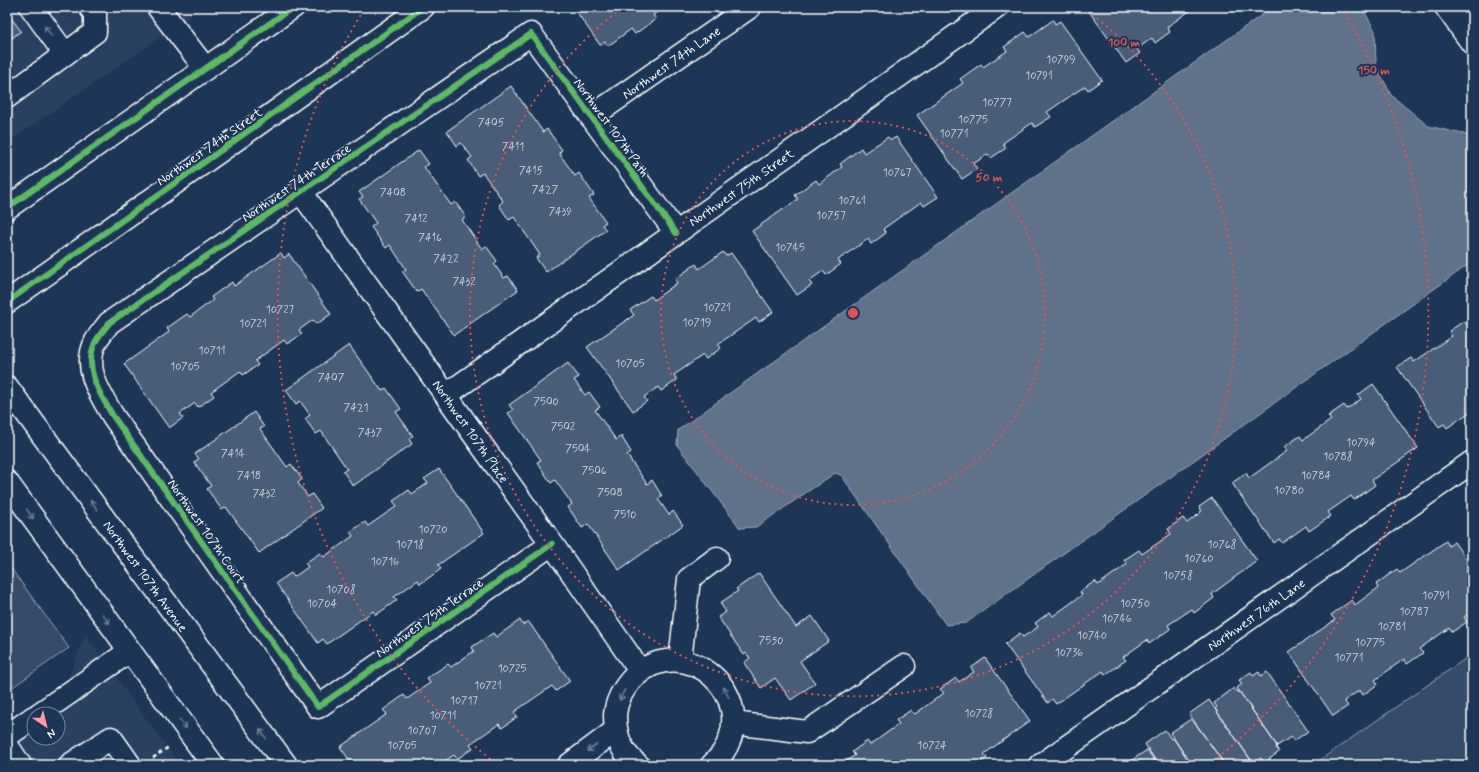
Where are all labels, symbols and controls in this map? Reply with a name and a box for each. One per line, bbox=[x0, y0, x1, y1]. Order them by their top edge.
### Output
street label: Northwest 74th Lane bbox=[619, 23, 724, 104]
one-way arrow bbox=[44, 25, 52, 36]
text: 100 m bbox=[1108, 35, 1141, 51]
house number: 10799 bbox=[1046, 53, 1076, 67]
text: 150 m bbox=[1358, 63, 1390, 79]
house number: 10791 bbox=[1025, 69, 1053, 83]
street label: Northwest 107th Path bbox=[569, 75, 652, 181]
house number: 10777 bbox=[982, 96, 1012, 110]
street label: Northwest 74th Street bbox=[154, 104, 266, 190]
house number: 10775 bbox=[958, 113, 988, 127]
house number: 7405 bbox=[478, 116, 505, 130]
house number: 10771 bbox=[940, 127, 968, 141]
street label: Northwest 74th Terrace bbox=[239, 140, 355, 226]
house number: 7411 bbox=[502, 140, 524, 154]
street label: Northwest 75th Street bbox=[686, 145, 798, 231]
house number: 7415 bbox=[519, 164, 544, 178]
house number: 10767 bbox=[883, 166, 912, 180]
text: 50 m bbox=[976, 170, 1003, 186]
house number: 7427 bbox=[532, 183, 559, 197]
house number: 7408 bbox=[380, 186, 406, 200]
house number: 10761 bbox=[838, 194, 866, 208]
house number: 7439 bbox=[548, 205, 572, 219]
house number: 10757 bbox=[816, 209, 846, 223]
house number: 7412 bbox=[404, 212, 428, 226]
house number: 7416 bbox=[418, 231, 442, 245]
house number: 10745 bbox=[775, 241, 805, 255]
house number: 7422 bbox=[433, 252, 459, 266]
house number: 7432 bbox=[452, 275, 476, 289]
house number: 10721 bbox=[703, 301, 731, 315]
house number: 10727 bbox=[266, 303, 295, 317]
centre of rings bbox=[846, 306, 860, 320]
house number: 10719 bbox=[683, 316, 711, 330]
house number: 10721 bbox=[239, 317, 267, 331]
house number: 10711 bbox=[199, 344, 226, 358]
house number: 10705 bbox=[615, 357, 645, 371]
house number: 10705 bbox=[170, 360, 200, 374]
house number: 7407 bbox=[318, 371, 345, 385]
street label: Northwest 107th Place bbox=[428, 377, 512, 487]
house number: 7500 bbox=[533, 395, 559, 409]
house number: 7421 bbox=[344, 401, 368, 415]
house number: 7502 bbox=[551, 420, 576, 434]
house number: 7437 bbox=[358, 426, 383, 440]
house number: 10794 bbox=[1346, 436, 1376, 450]
house number: 7504 bbox=[565, 442, 591, 456]
house number: 7414 bbox=[221, 447, 246, 461]
house number: 10788 bbox=[1323, 450, 1353, 464]
house number: 7506 bbox=[582, 464, 607, 478]
house number: 7418 bbox=[237, 469, 261, 483]
house number: 10784 bbox=[1301, 469, 1331, 483]
street label: Northwest 107th Court bbox=[163, 476, 248, 588]
house number: 10780 bbox=[1274, 484, 1304, 498]
house number: 7508 bbox=[597, 486, 623, 500]
house number: 7432 bbox=[252, 487, 276, 501]
one-way arrow bbox=[90, 500, 98, 511]
one-way arrow bbox=[26, 508, 34, 519]
house number: 7510 bbox=[614, 508, 636, 522]
street label: Northwest 107th Avenue bbox=[99, 518, 191, 636]
house number: 10720 bbox=[418, 523, 448, 537]
house number: 10718 bbox=[396, 538, 424, 552]
house number: 10768 bbox=[1207, 538, 1237, 552]
house number: 10760 bbox=[1184, 552, 1214, 566]
house number: 10716 bbox=[371, 555, 399, 569]
house number: 10758 bbox=[1163, 569, 1193, 583]
street label: Northwest 75th Terrace bbox=[373, 575, 487, 662]
street label: Northwest 76th Lane bbox=[1205, 575, 1309, 655]
house number: 10708 bbox=[326, 583, 356, 597]
house number: 10791 bbox=[1422, 589, 1450, 603]
house number: 10704 bbox=[307, 597, 337, 611]
house number: 10750 bbox=[1120, 597, 1150, 611]
house number: 10787 bbox=[1399, 605, 1429, 619]
house number: 10746 bbox=[1102, 612, 1132, 626]
one-way arrow bbox=[102, 613, 110, 624]
house number: 10781 bbox=[1378, 620, 1406, 634]
house number: 10740 bbox=[1077, 629, 1107, 643]
house number: 7550 bbox=[759, 634, 783, 648]
house number: 10775 bbox=[1355, 636, 1385, 650]
house number: 10736 bbox=[1055, 646, 1083, 660]
house number: 10771 bbox=[1335, 651, 1363, 665]
house number: 10725 bbox=[498, 662, 526, 676]
house number: 10721 bbox=[474, 679, 502, 693]
one-way arrow bbox=[721, 686, 729, 698]
one-way arrow bbox=[618, 689, 625, 701]
house number: 10717 bbox=[450, 694, 478, 708]
north arrow bbox=[26, 706, 66, 746]
house number: 10728 bbox=[965, 707, 993, 721]
house number: 10711 bbox=[430, 709, 457, 723]
one-way arrow bbox=[179, 718, 187, 729]
house number: 10707 bbox=[407, 724, 437, 738]
text: N bbox=[44, 726, 58, 741]
one-way arrow bbox=[259, 728, 267, 739]
house number: 10705 bbox=[387, 739, 417, 753]
house number: 10724 bbox=[917, 739, 947, 753]
one-way arrow bbox=[587, 743, 598, 752]

